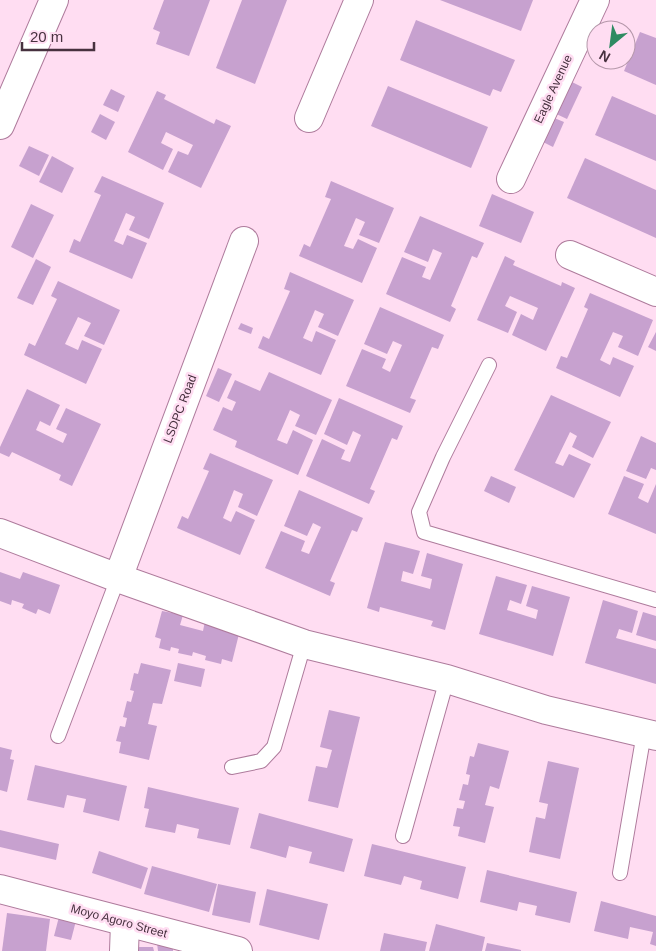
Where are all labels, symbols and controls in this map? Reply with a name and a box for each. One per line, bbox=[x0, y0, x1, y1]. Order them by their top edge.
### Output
scale bar bbox=[22, 20, 95, 52]
north arrow bbox=[586, 20, 636, 70]
text: 20 m bbox=[30, 28, 63, 45]
text: N bbox=[596, 47, 613, 66]
street label: Eagle Avenue bbox=[531, 52, 575, 125]
street label: LSDPC Road bbox=[161, 373, 199, 445]
street label: Moyo Agoro Street bbox=[69, 901, 169, 941]

